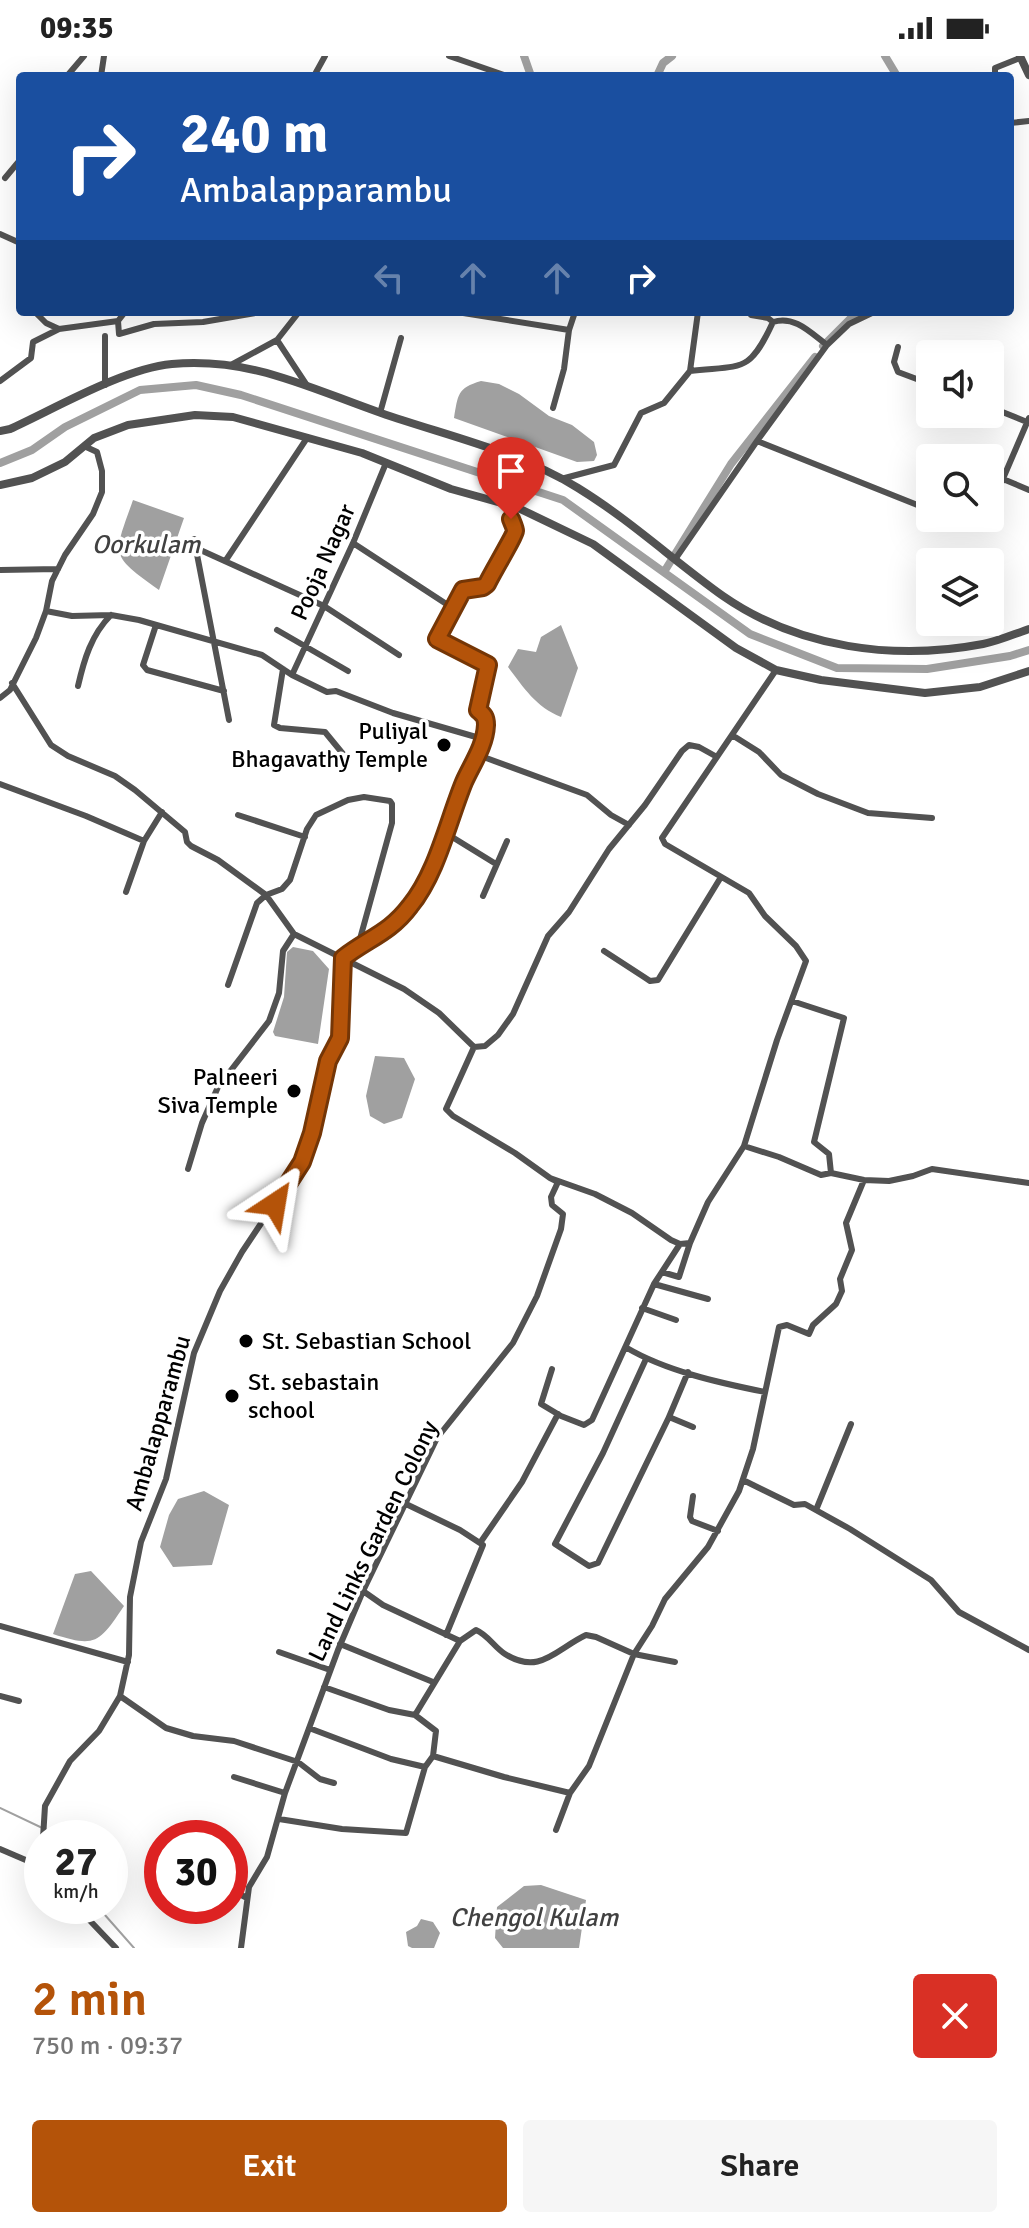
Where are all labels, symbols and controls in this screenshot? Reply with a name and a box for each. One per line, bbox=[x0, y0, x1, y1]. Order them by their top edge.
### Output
text: 09:35 bbox=[40, 10, 114, 47]
text: 240 m bbox=[180, 99, 328, 168]
icon: right bbox=[48, 104, 152, 208]
text: Ambalapparambu bbox=[180, 168, 452, 213]
icon: left bbox=[367, 256, 411, 300]
icon: ahead bbox=[451, 256, 495, 300]
icon: ahead bbox=[535, 256, 579, 300]
icon: right bbox=[619, 256, 663, 300]
map controls bbox=[916, 340, 1004, 636]
button: sound bbox=[916, 340, 1004, 428]
pin bbox=[477, 437, 545, 519]
button: search bbox=[916, 444, 1004, 532]
icon: arrive bbox=[489, 449, 533, 493]
street label: Pooja Nagar bbox=[284, 499, 362, 625]
water label: Oorkulam bbox=[92, 529, 202, 561]
button: layers bbox=[916, 548, 1004, 636]
place label: Puliyal Bhagavathy Temple bbox=[231, 716, 428, 774]
marker: Puliyal Bhagavathy Temple bbox=[435, 736, 453, 754]
place label: Palneeri Siva Temple bbox=[158, 1062, 278, 1120]
marker: Palneeri Siva Temple bbox=[285, 1082, 303, 1100]
position arrow bbox=[233, 1162, 317, 1246]
place label: St. Sebastian School bbox=[262, 1326, 471, 1356]
street label: Ambalapparambu bbox=[119, 1332, 197, 1514]
marker: St. Sebastian School bbox=[237, 1332, 255, 1350]
place label: St. sebastain school bbox=[248, 1367, 379, 1425]
marker: St. sebastain school bbox=[223, 1387, 241, 1405]
street label: Land Links Garden Colony bbox=[302, 1416, 444, 1666]
speed limit sign: 30 bbox=[144, 1820, 248, 1924]
text: 27 bbox=[54, 1837, 98, 1887]
text: km/h bbox=[53, 1879, 99, 1904]
water label: Chengol Kulam bbox=[450, 1902, 620, 1934]
text: 2 min bbox=[32, 1970, 147, 2029]
button: close bbox=[913, 1974, 997, 2058]
text: 750 m · 09:37 bbox=[32, 2030, 183, 2062]
button: Exit bbox=[32, 2120, 507, 2212]
button: Share bbox=[523, 2120, 997, 2212]

